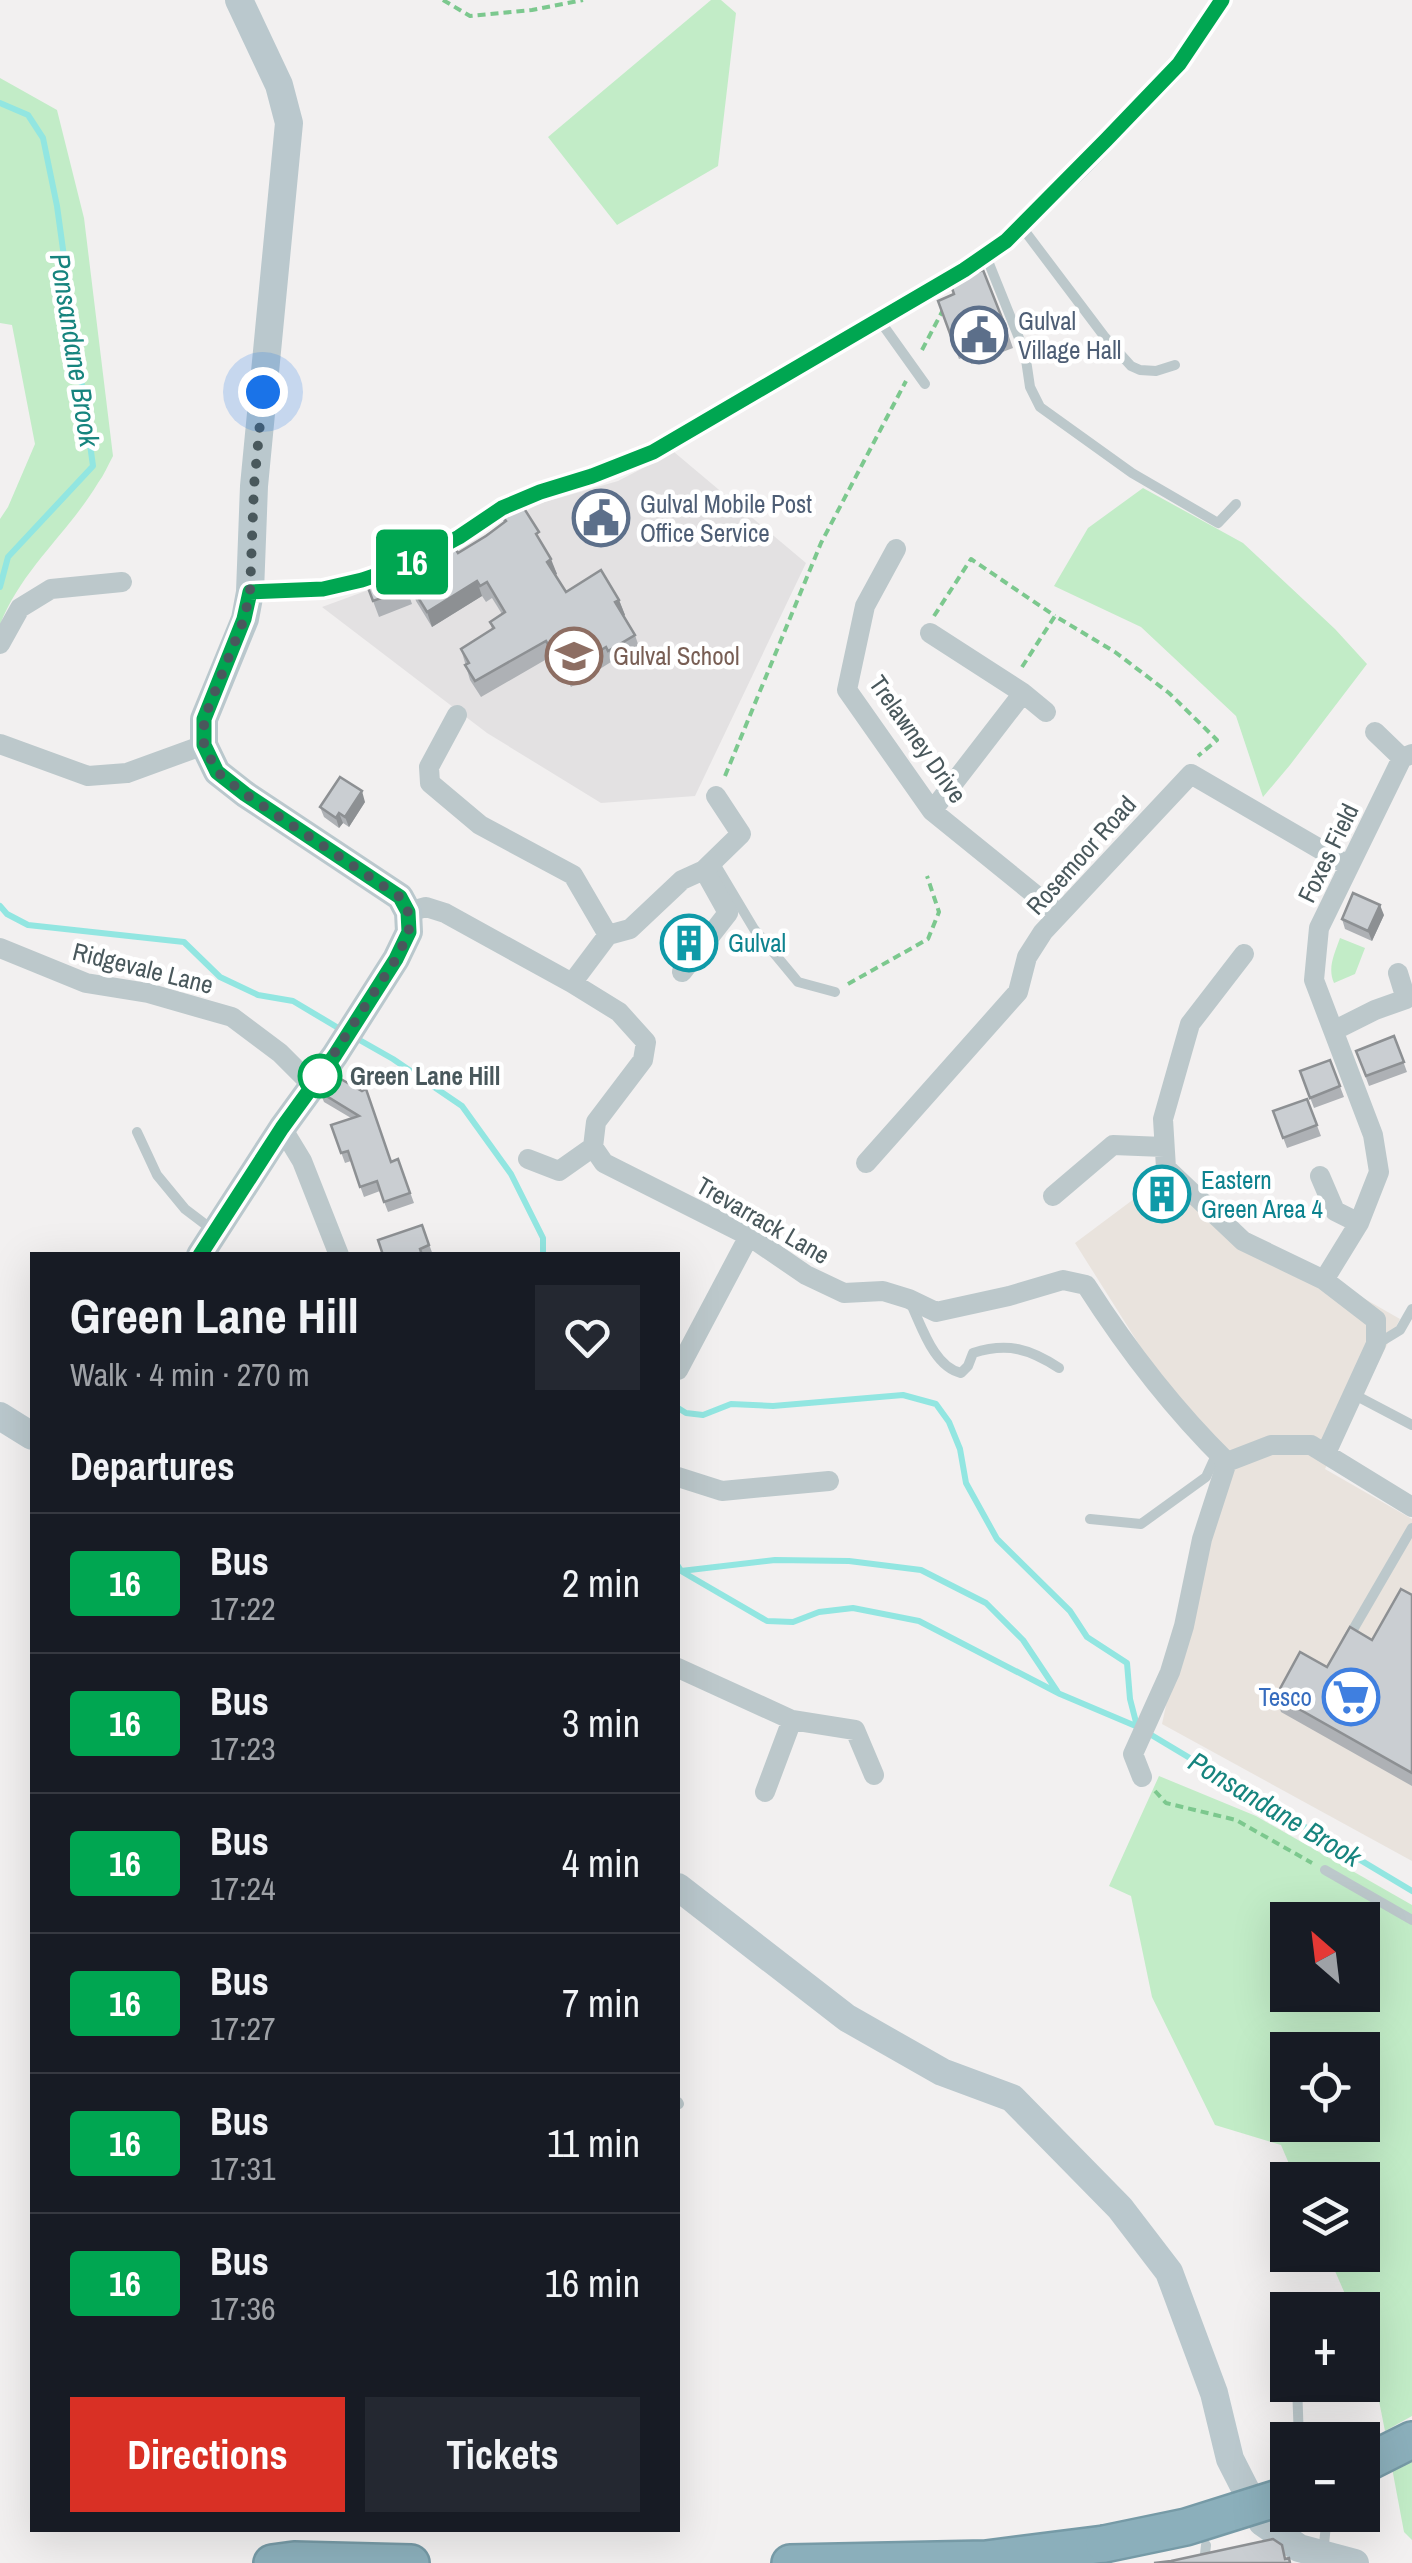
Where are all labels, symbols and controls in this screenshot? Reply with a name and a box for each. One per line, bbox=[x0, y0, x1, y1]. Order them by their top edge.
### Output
water label: Ponsandane Brook bbox=[41, 251, 109, 451]
place label: Gulval Village Hall bbox=[1018, 304, 1121, 367]
public building icon: Gulval Village Hall bbox=[949, 305, 1009, 365]
your location bbox=[238, 367, 288, 417]
place label: Gulval Mobile Post Office Service bbox=[640, 487, 812, 550]
public building icon: Gulval Mobile Post Office Service bbox=[571, 488, 631, 548]
line badge: 16 bbox=[367, 530, 457, 594]
text: 16 bbox=[396, 539, 428, 586]
school or university icon: Gulval School bbox=[544, 626, 604, 686]
place label: Gulval School bbox=[613, 639, 739, 673]
street label: Trelawney Drive bbox=[861, 668, 975, 810]
street label: Rosemoor Road bbox=[1018, 788, 1144, 922]
street label: Foxes Field bbox=[1289, 798, 1367, 908]
building icon: Gulval bbox=[659, 913, 719, 973]
place label: Gulval bbox=[728, 926, 786, 960]
street label: Ridgevale Lane bbox=[69, 934, 217, 1002]
marker: Green Lane Hill bbox=[299, 1055, 341, 1097]
place label: Green Lane Hill bbox=[350, 1059, 500, 1093]
place label: Eastern Green Area 4 bbox=[1201, 1163, 1323, 1226]
building icon: Eastern Green Area 4 bbox=[1132, 1164, 1192, 1224]
street label: Trevarrack Lane bbox=[690, 1168, 836, 1272]
text: Green Lane Hill bbox=[70, 1283, 359, 1348]
button: heart bbox=[535, 1285, 640, 1390]
text: Walk · 4 min · 270 m bbox=[70, 1353, 310, 1396]
text: Departures bbox=[70, 1441, 235, 1492]
text: Bus bbox=[210, 1536, 269, 1587]
text: 2 min bbox=[562, 1558, 640, 1609]
text: 16 bbox=[109, 1560, 141, 1607]
text: 17:22 bbox=[210, 1587, 276, 1630]
supermarket icon: Tesco bbox=[1321, 1667, 1381, 1727]
text: Bus bbox=[210, 1676, 269, 1727]
place label: Tesco bbox=[1258, 1680, 1312, 1714]
text: 3 min bbox=[562, 1698, 640, 1749]
text: 16 bbox=[109, 1700, 141, 1747]
text: 17:23 bbox=[210, 1727, 276, 1770]
water label: Ponsandane Brook bbox=[1182, 1742, 1370, 1876]
text: Bus bbox=[210, 1816, 269, 1867]
text: 4 min bbox=[562, 1838, 640, 1889]
text: 16 bbox=[109, 1840, 141, 1887]
text: 17:24 bbox=[210, 1867, 276, 1910]
north arrow bbox=[1270, 1902, 1380, 2012]
map controls bbox=[1270, 1902, 1380, 2532]
text: Bus bbox=[210, 1956, 269, 2007]
text: 7 min bbox=[562, 1978, 640, 2029]
text: 16 bbox=[109, 1980, 141, 2027]
text: 17:27 bbox=[210, 2007, 276, 2050]
button: locate bbox=[1270, 2032, 1380, 2142]
text: Bus bbox=[210, 2096, 269, 2147]
text: 11 min bbox=[547, 2118, 640, 2169]
text: 16 bbox=[109, 2120, 141, 2167]
text: 17:31 bbox=[210, 2147, 276, 2190]
button: layers bbox=[1270, 2162, 1380, 2272]
text: Bus bbox=[210, 2236, 269, 2287]
text: 16 min bbox=[545, 2258, 640, 2309]
text: 16 bbox=[109, 2260, 141, 2307]
text: 17:36 bbox=[210, 2287, 276, 2330]
button: + bbox=[1270, 2292, 1380, 2402]
button: Directions bbox=[70, 2397, 345, 2512]
button: Tickets bbox=[365, 2397, 640, 2512]
button: − bbox=[1270, 2422, 1380, 2532]

